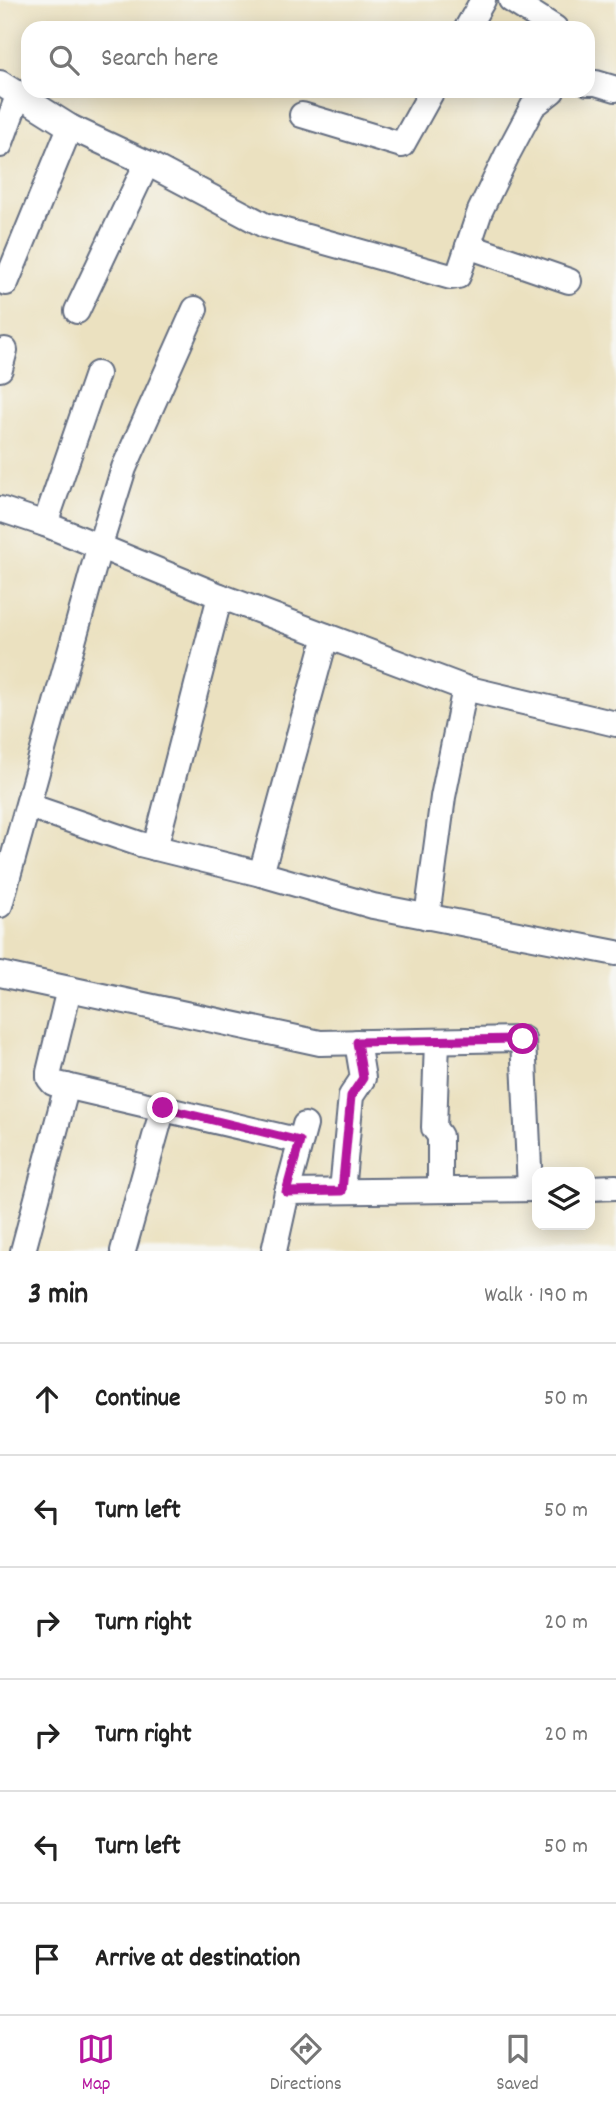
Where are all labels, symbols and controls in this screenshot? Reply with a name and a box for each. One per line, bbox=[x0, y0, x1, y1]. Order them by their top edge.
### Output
search box bbox=[21, 21, 595, 98]
icon: search bbox=[45, 41, 83, 79]
text: Search here bbox=[101, 41, 219, 78]
route start bbox=[507, 1023, 538, 1054]
route end bbox=[147, 1092, 178, 1123]
map controls bbox=[532, 1167, 595, 1230]
button: layers bbox=[532, 1167, 595, 1230]
text: 3 min bbox=[28, 1275, 88, 1318]
text: Walk · 190 m bbox=[484, 1280, 588, 1313]
icon: ahead bbox=[28, 1380, 66, 1418]
text: Continue bbox=[95, 1381, 180, 1418]
text: 50 m bbox=[544, 1383, 588, 1416]
icon: left bbox=[28, 1492, 66, 1530]
text: Turn left bbox=[95, 1493, 181, 1530]
text: 50 m bbox=[544, 1495, 588, 1528]
icon: right bbox=[28, 1604, 66, 1642]
text: Turn right bbox=[95, 1605, 192, 1642]
text: 20 m bbox=[544, 1607, 588, 1640]
icon: right bbox=[28, 1716, 66, 1754]
text: Turn right bbox=[95, 1717, 192, 1754]
text: 20 m bbox=[544, 1719, 588, 1752]
icon: left bbox=[28, 1828, 66, 1866]
text: Turn left bbox=[95, 1829, 181, 1866]
text: 50 m bbox=[544, 1831, 588, 1864]
icon: arrive bbox=[28, 1940, 66, 1978]
text: Arrive at destination bbox=[95, 1941, 300, 1978]
tab: Map bbox=[77, 2030, 115, 2099]
tab: Directions bbox=[270, 2030, 342, 2099]
tab: Saved bbox=[496, 2030, 539, 2099]

